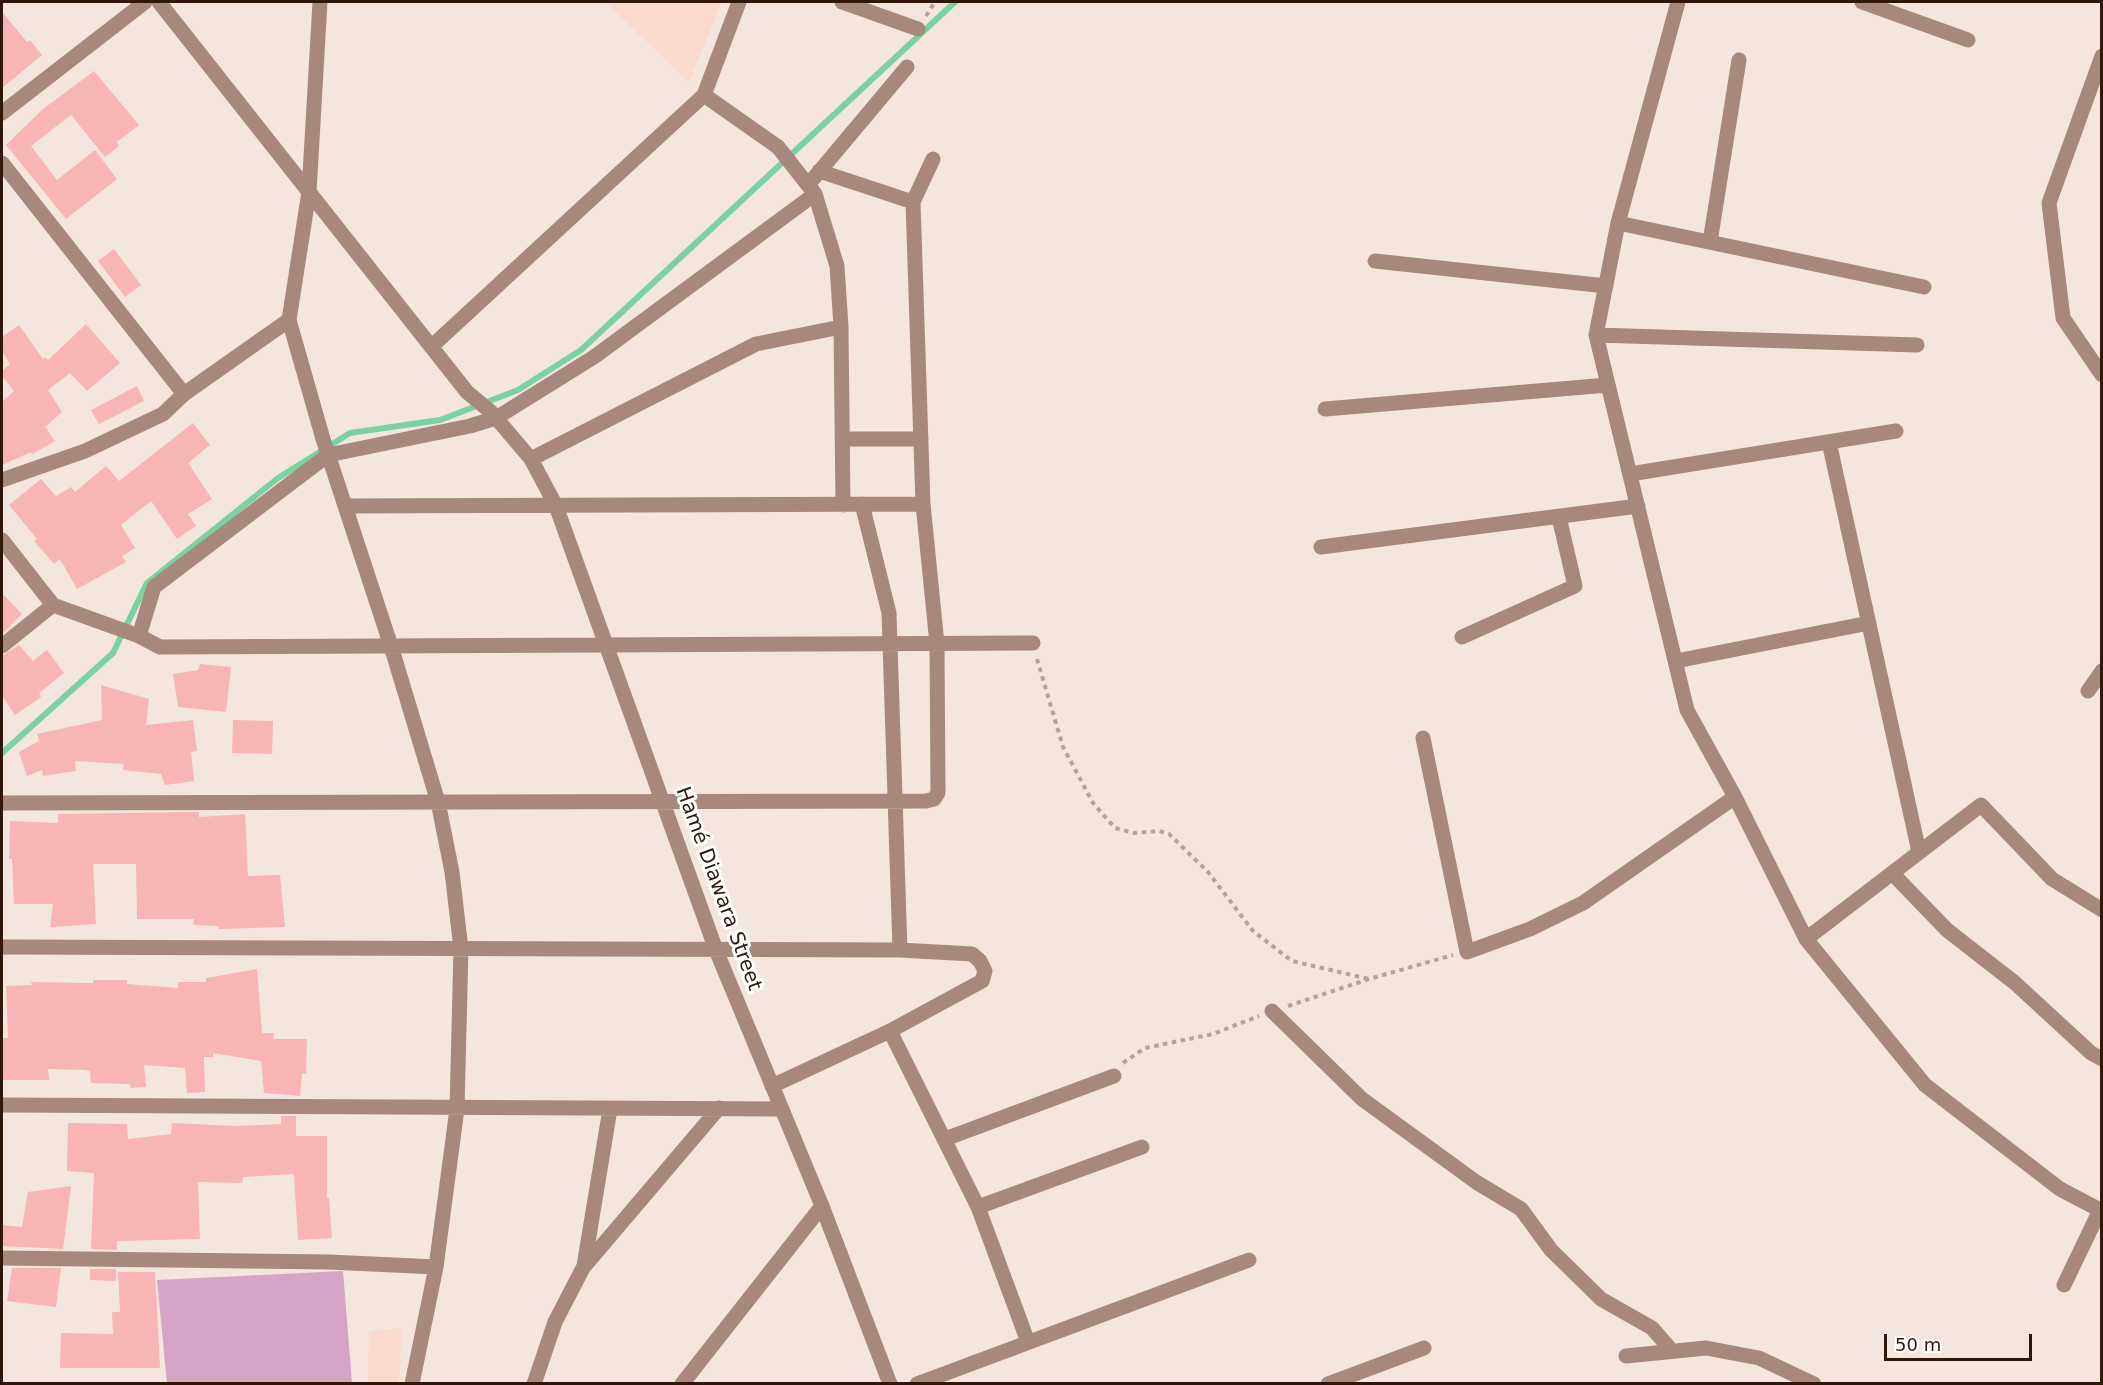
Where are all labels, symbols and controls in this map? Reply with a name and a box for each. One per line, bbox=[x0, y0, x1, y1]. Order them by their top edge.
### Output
street label: Hamé Diawara Street bbox=[670, 784, 766, 994]
scale bar bbox=[1887, 1322, 2036, 1360]
text: 50 m bbox=[1895, 1334, 1941, 1355]

